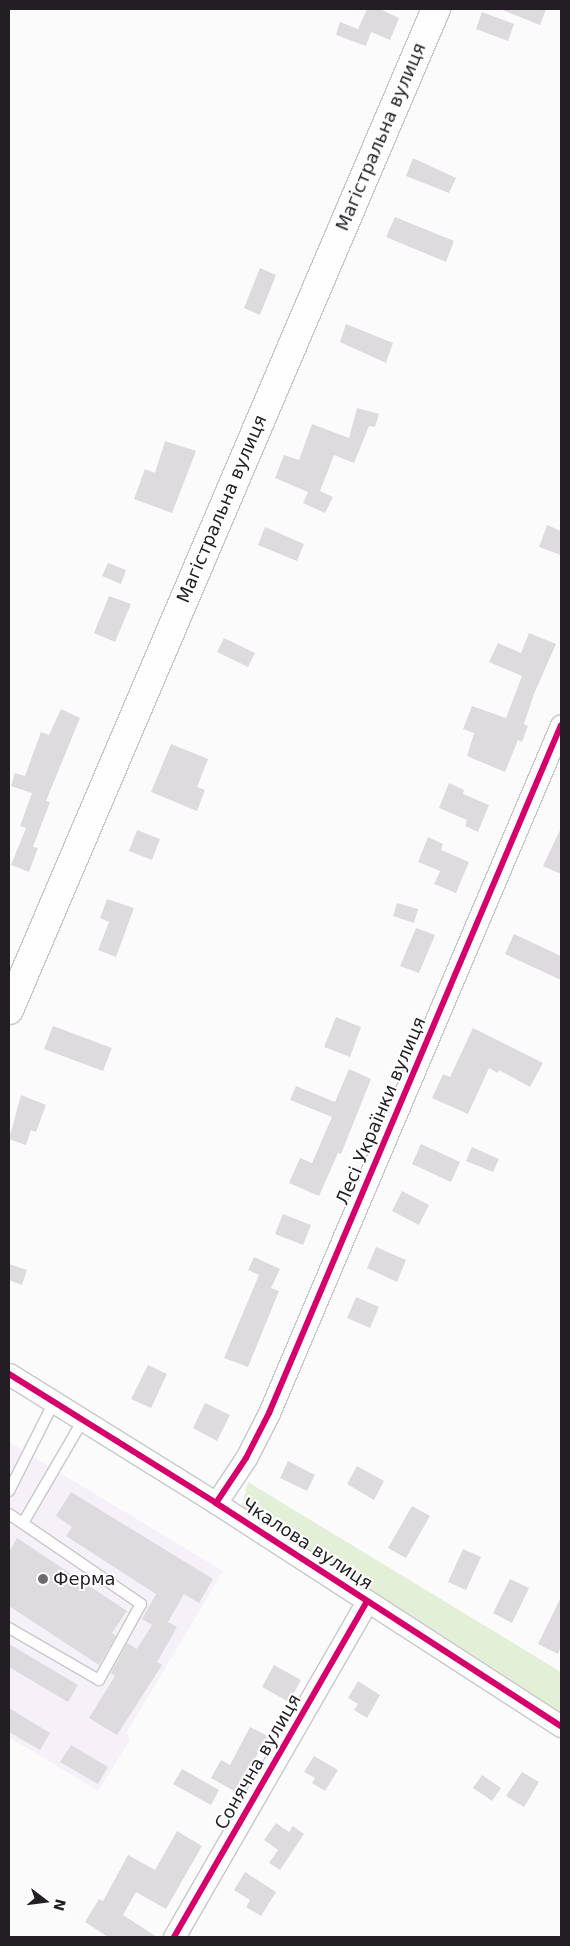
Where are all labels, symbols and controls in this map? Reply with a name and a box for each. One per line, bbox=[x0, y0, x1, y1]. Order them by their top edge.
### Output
street label: Магістральна вулиця bbox=[332, 40, 430, 234]
street label: Магістральна вулиця bbox=[173, 412, 271, 606]
street label: Лесі Українки вулиця bbox=[332, 1014, 430, 1208]
street label: Чкалова вулиця bbox=[238, 1494, 376, 1594]
place label: Ферма bbox=[53, 1568, 116, 1590]
marker: Ферма bbox=[37, 1573, 49, 1585]
street label: Сонячна вулиця bbox=[210, 1690, 306, 1834]
north arrow bbox=[20, 1876, 70, 1926]
text: N bbox=[50, 1897, 69, 1913]

